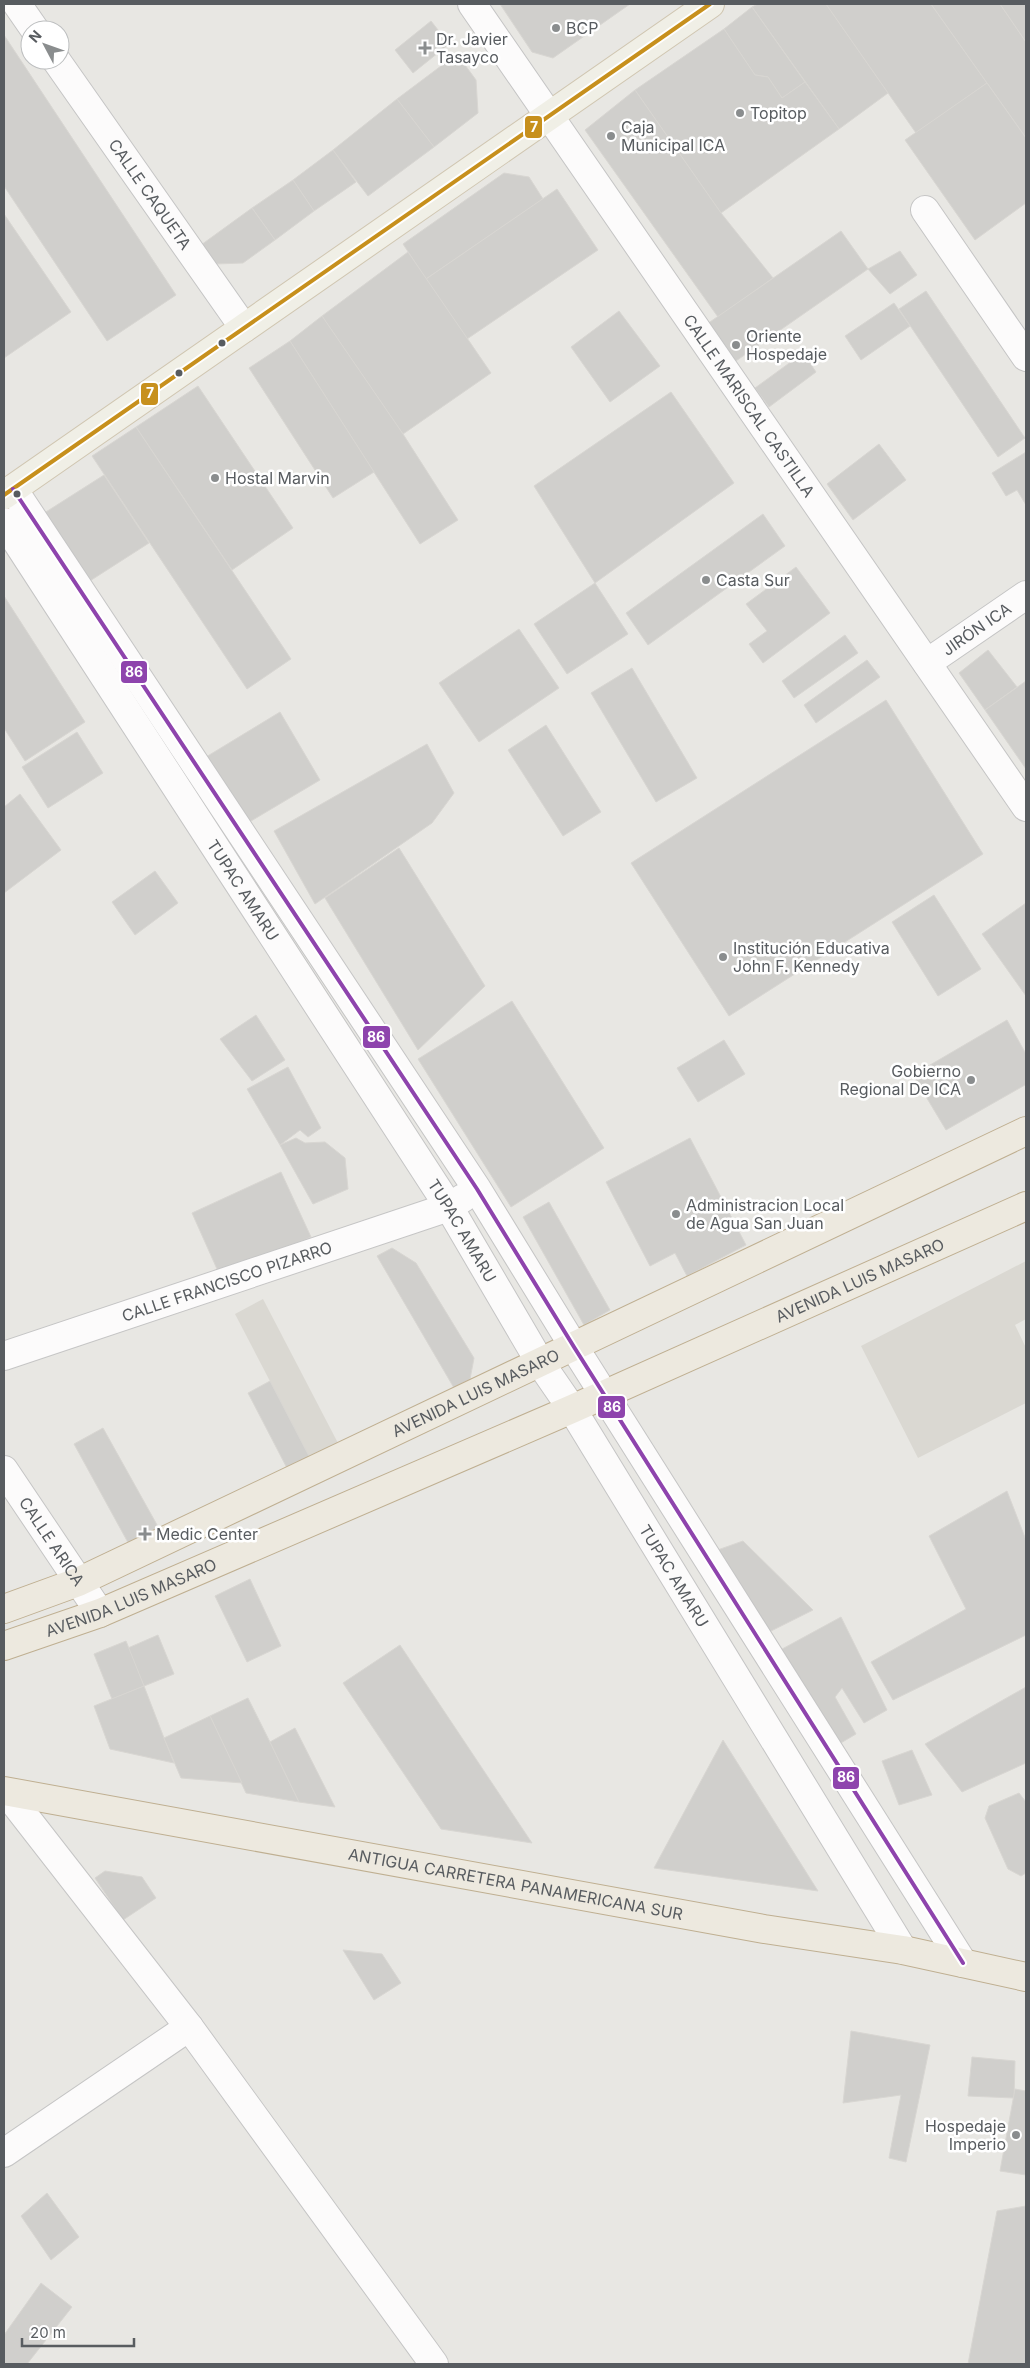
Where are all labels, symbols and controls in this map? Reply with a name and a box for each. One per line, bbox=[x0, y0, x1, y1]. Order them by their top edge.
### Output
place label: BCP bbox=[566, 18, 598, 38]
north arrow bbox=[20, 20, 70, 70]
marker: BCP bbox=[550, 22, 562, 34]
text: N bbox=[25, 27, 45, 46]
place label: Dr. Javier Tasayco bbox=[436, 29, 508, 67]
marker: Dr. Javier Tasayco bbox=[418, 41, 432, 55]
place label: Topitop bbox=[750, 103, 807, 123]
marker: Topitop bbox=[734, 107, 746, 119]
line badge: 7 bbox=[524, 115, 543, 139]
place label: Caja Municipal ICA bbox=[621, 117, 725, 155]
text: 7 bbox=[530, 118, 538, 135]
marker: Caja Municipal ICA bbox=[605, 130, 617, 142]
street label: CALLE CAQUETA bbox=[105, 135, 196, 253]
street label: CALLE MARISCAL CASTILLA bbox=[679, 311, 819, 501]
place label: Oriente Hospedaje bbox=[746, 326, 827, 364]
unlabelled marker bbox=[217, 338, 227, 348]
marker: Oriente Hospedaje bbox=[730, 339, 742, 351]
unlabelled marker bbox=[174, 368, 184, 378]
line badge: 7 bbox=[140, 382, 159, 406]
text: 7 bbox=[146, 384, 154, 401]
place label: Hostal Marvin bbox=[225, 468, 330, 488]
marker: Hostal Marvin bbox=[209, 472, 221, 484]
unlabelled marker bbox=[12, 489, 22, 499]
place label: Casta Sur bbox=[716, 570, 790, 590]
marker: Casta Sur bbox=[700, 574, 712, 586]
street label: JIRÓN ICA bbox=[938, 598, 1015, 660]
line badge: 86 bbox=[120, 660, 148, 684]
text: 86 bbox=[125, 663, 143, 680]
street label: TUPAC AMARU bbox=[203, 836, 283, 945]
place label: Institución Educativa John F. Kennedy bbox=[733, 938, 890, 976]
marker: Institución Educativa John F. Kennedy bbox=[717, 951, 729, 963]
line badge: 86 bbox=[362, 1025, 391, 1049]
text: 86 bbox=[367, 1028, 385, 1045]
place label: Gobierno Regional De ICA bbox=[839, 1061, 961, 1099]
marker: Gobierno Regional De ICA bbox=[965, 1074, 977, 1086]
street label: TUPAC AMARU bbox=[424, 1175, 501, 1286]
place label: Administracion Local de Agua San Juan bbox=[686, 1195, 844, 1233]
marker: Administracion Local de Agua San Juan bbox=[670, 1208, 682, 1220]
street label: AVENIDA LUIS MASARO bbox=[772, 1234, 947, 1327]
street label: CALLE FRANCISCO PIZARRO bbox=[119, 1237, 335, 1326]
street label: AVENIDA LUIS MASARO bbox=[389, 1345, 562, 1441]
line badge: 86 bbox=[597, 1395, 626, 1419]
text: 86 bbox=[603, 1398, 621, 1415]
street label: CALLE ARICA bbox=[15, 1493, 89, 1590]
street label: TUPAC AMARU bbox=[635, 1521, 713, 1631]
place label: Medic Center bbox=[156, 1524, 258, 1544]
marker: Medic Center bbox=[138, 1527, 152, 1541]
street label: AVENIDA LUIS MASARO bbox=[43, 1554, 220, 1641]
line badge: 86 bbox=[832, 1766, 860, 1790]
text: 86 bbox=[837, 1768, 855, 1785]
street label: ANTIGUA CARRETERA PANAMERICANA SUR bbox=[347, 1844, 685, 1924]
place label: Hospedaje Imperio bbox=[925, 2116, 1006, 2154]
marker: Hospedaje Imperio bbox=[1010, 2129, 1022, 2141]
scale bar bbox=[22, 2316, 135, 2348]
text: 20 m bbox=[30, 2323, 66, 2342]

